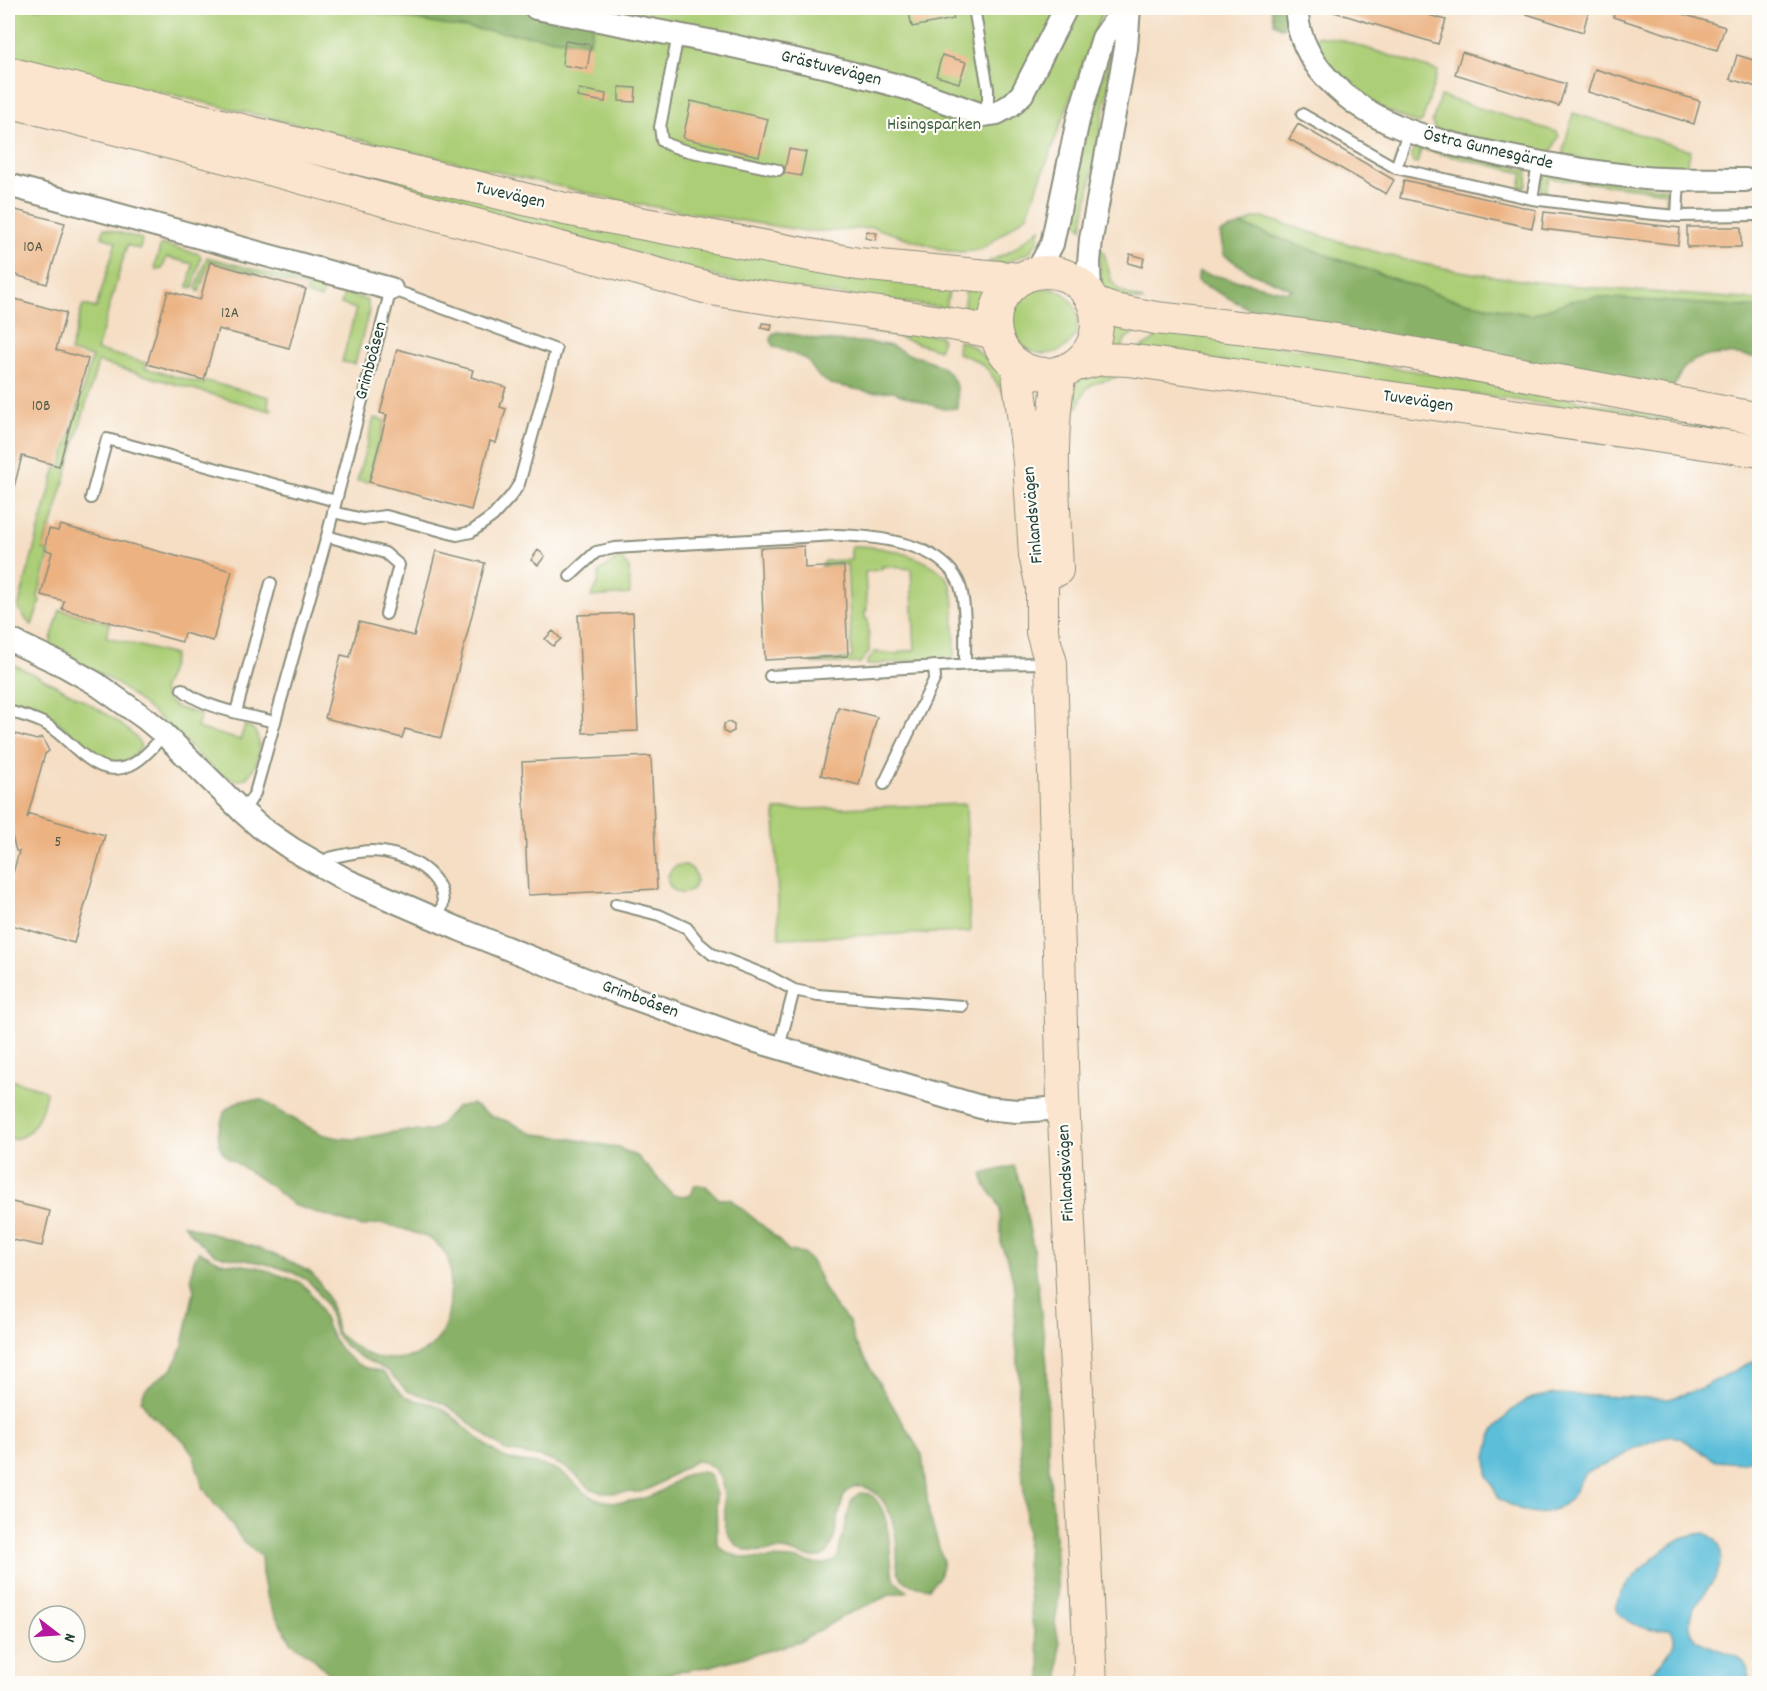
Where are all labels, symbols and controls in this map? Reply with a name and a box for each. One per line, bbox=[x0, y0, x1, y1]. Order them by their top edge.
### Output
street label: Grästuvevägen bbox=[778, 44, 884, 94]
park label: Hisingsparken bbox=[887, 113, 981, 138]
street label: Östra Gunnesgärde bbox=[1421, 123, 1555, 177]
street label: Tuvevägen bbox=[473, 176, 547, 216]
house number: 10A bbox=[23, 237, 43, 259]
house number: 12A bbox=[221, 303, 239, 325]
street label: Grimboåsen bbox=[350, 319, 394, 403]
street label: Tuvevägen bbox=[1381, 384, 1455, 420]
house number: 10B bbox=[32, 396, 50, 418]
street label: Finlandsvägen bbox=[1017, 465, 1051, 565]
house number: 5 bbox=[55, 832, 62, 854]
street label: Grimboåsen bbox=[598, 975, 682, 1025]
street label: Finlandsvägen bbox=[1052, 1124, 1082, 1222]
north arrow bbox=[27, 1604, 87, 1664]
text: N bbox=[57, 1631, 81, 1645]

